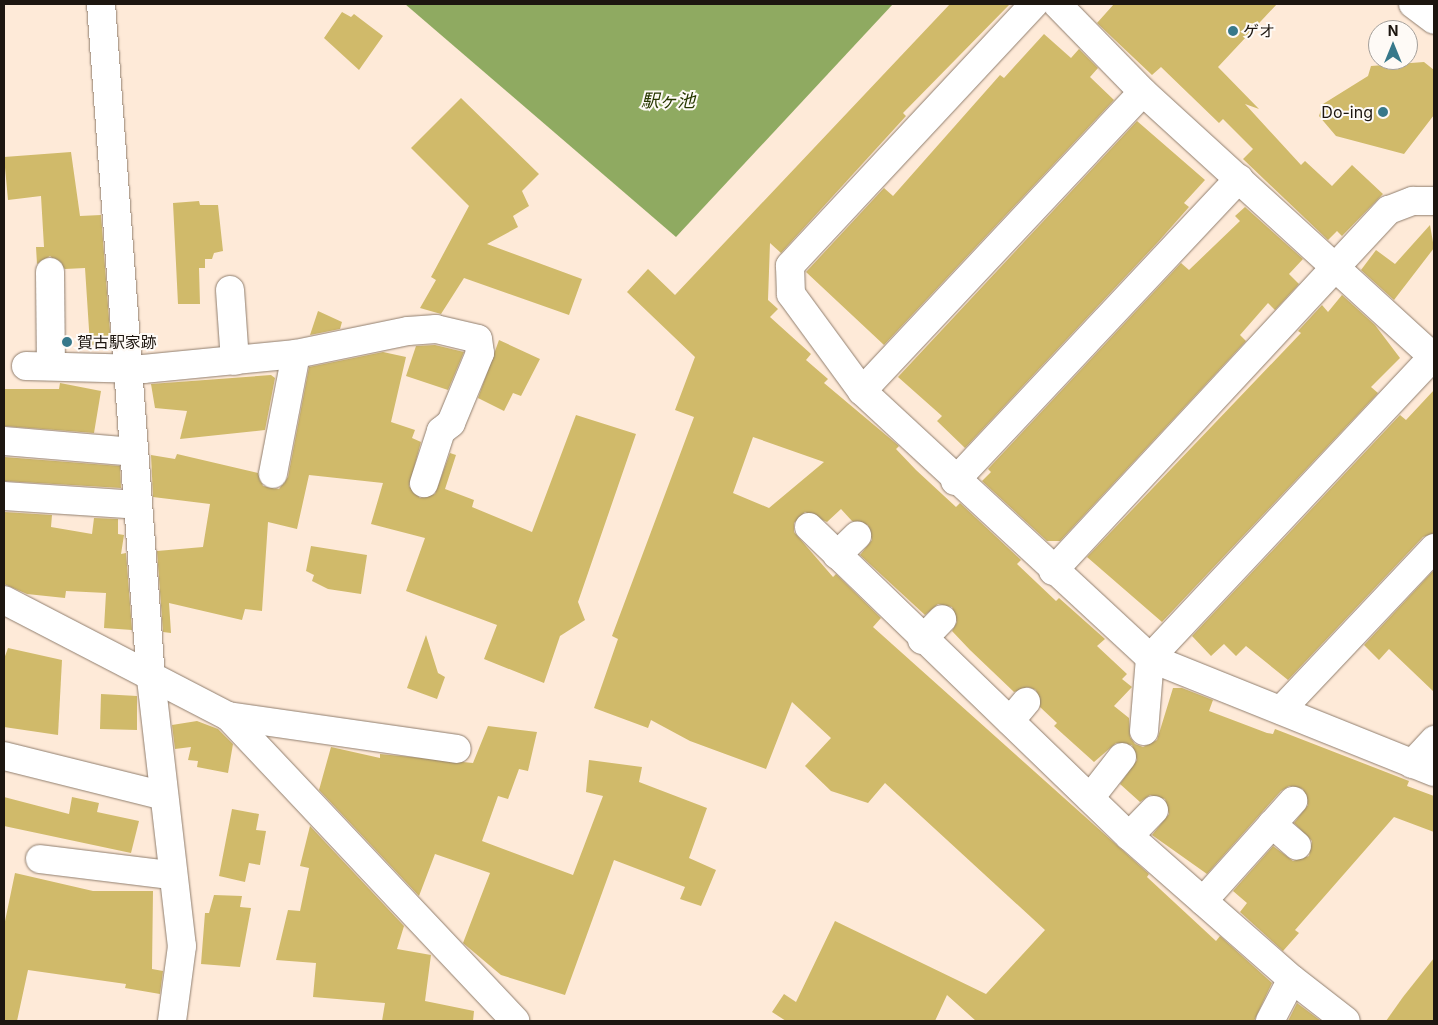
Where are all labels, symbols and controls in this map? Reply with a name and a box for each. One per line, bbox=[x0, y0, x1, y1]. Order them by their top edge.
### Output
north arrow bbox=[1368, 20, 1418, 70]
place label: ゲオ bbox=[1243, 21, 1275, 41]
text: N bbox=[1388, 22, 1398, 39]
marker: ゲオ bbox=[1227, 25, 1239, 37]
water label: 駅ヶ池 bbox=[641, 90, 695, 112]
place label: Do-ing bbox=[1321, 102, 1373, 122]
marker: Do-ing bbox=[1377, 106, 1389, 118]
place label: 賀古駅家跡 bbox=[77, 332, 157, 352]
marker: 賀古駅家跡 bbox=[61, 336, 73, 348]

